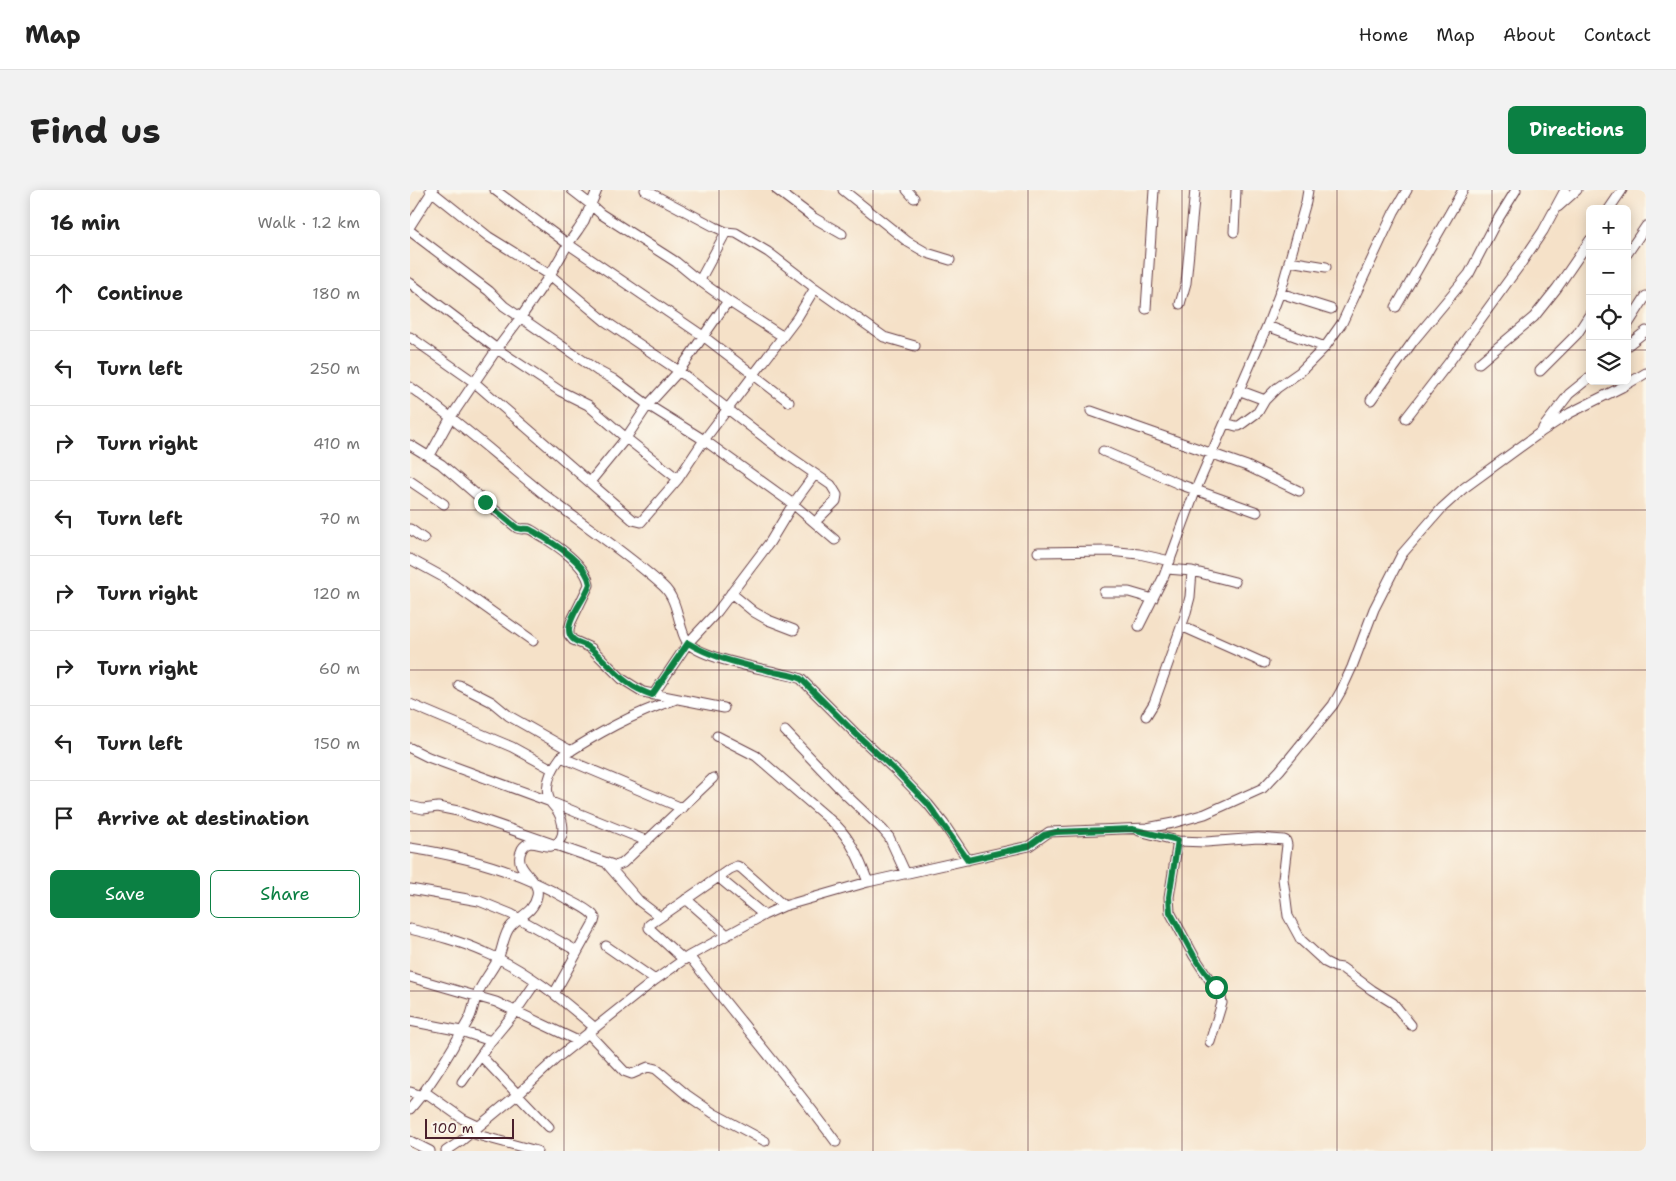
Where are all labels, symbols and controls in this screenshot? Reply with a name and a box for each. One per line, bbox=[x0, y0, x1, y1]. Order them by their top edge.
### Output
text: Map bbox=[25, 19, 81, 51]
text: Home bbox=[1359, 23, 1408, 47]
text: Map bbox=[1436, 23, 1475, 47]
text: About bbox=[1503, 23, 1556, 47]
text: Contact bbox=[1584, 23, 1651, 47]
button: Directions bbox=[1508, 106, 1646, 154]
text: Find us bbox=[30, 107, 161, 154]
map controls bbox=[1586, 205, 1631, 385]
button: + bbox=[1586, 205, 1631, 250]
text: 16 min bbox=[50, 209, 120, 237]
text: Walk · 1.2 km bbox=[258, 212, 360, 233]
button: − bbox=[1586, 250, 1631, 295]
icon: ahead bbox=[50, 279, 78, 307]
text: Continue bbox=[97, 281, 183, 306]
text: 180 m bbox=[312, 283, 360, 304]
button: locate bbox=[1586, 295, 1631, 340]
button: layers bbox=[1586, 340, 1631, 385]
icon: left bbox=[50, 354, 78, 382]
text: Turn left bbox=[97, 356, 183, 381]
text: 250 m bbox=[309, 358, 360, 379]
icon: right bbox=[50, 429, 78, 457]
text: Turn right bbox=[97, 431, 198, 456]
text: 410 m bbox=[313, 433, 360, 454]
route end bbox=[474, 491, 497, 514]
icon: left bbox=[50, 504, 78, 532]
text: Turn left bbox=[97, 506, 183, 531]
text: 70 m bbox=[319, 508, 360, 529]
icon: right bbox=[50, 579, 78, 607]
text: Turn right bbox=[97, 581, 198, 606]
text: 120 m bbox=[313, 583, 360, 604]
icon: right bbox=[50, 654, 78, 682]
text: Turn right bbox=[97, 656, 198, 681]
text: 60 m bbox=[319, 658, 360, 679]
icon: left bbox=[50, 729, 78, 757]
text: Turn left bbox=[97, 731, 183, 756]
text: 150 m bbox=[313, 733, 360, 754]
icon: arrive bbox=[50, 804, 78, 832]
text: Arrive at destination bbox=[97, 806, 309, 831]
button: Save bbox=[50, 870, 200, 918]
button: Share bbox=[210, 870, 360, 918]
route start bbox=[1205, 976, 1228, 999]
scale bar bbox=[425, 1116, 514, 1139]
text: 100 m bbox=[432, 1119, 474, 1137]

